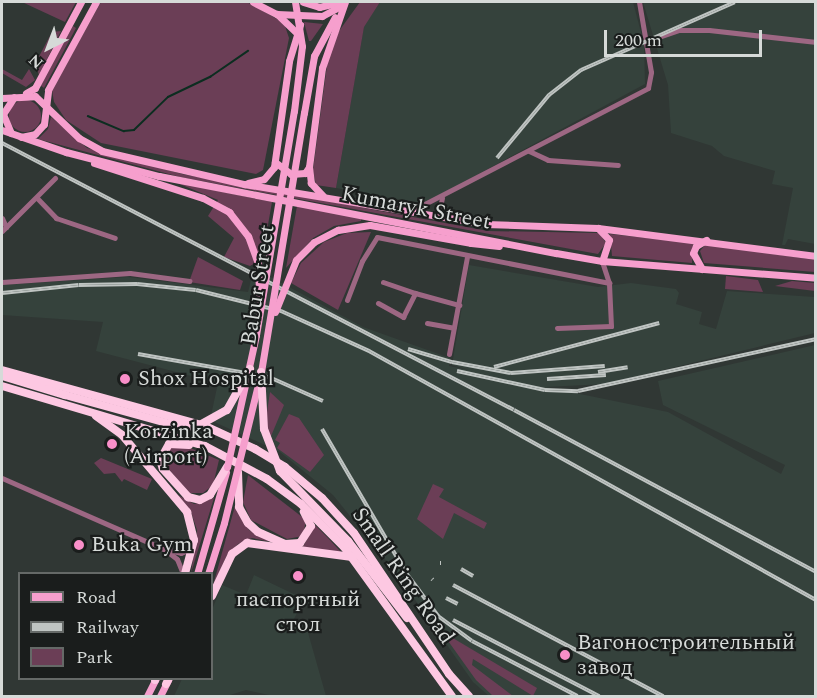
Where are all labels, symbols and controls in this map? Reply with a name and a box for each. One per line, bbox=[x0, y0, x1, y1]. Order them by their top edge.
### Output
north arrow bbox=[18, 18, 78, 78]
scale bar bbox=[607, 18, 764, 56]
text: 200 m bbox=[615, 27, 662, 54]
text: N bbox=[23, 48, 49, 75]
street label: Kumaryk Street bbox=[339, 181, 493, 235]
street label: Babur Street bbox=[235, 223, 281, 347]
place label: Shox Hospital bbox=[138, 366, 274, 392]
marker: Shox Hospital bbox=[116, 370, 134, 388]
place label: Korzinka (Airport) bbox=[124, 418, 213, 470]
marker: Korzinka (Airport) bbox=[105, 437, 119, 451]
street label: Small Ring Road bbox=[346, 503, 460, 649]
place label: Buka Gym bbox=[91, 532, 192, 558]
marker: Buka Gym bbox=[72, 538, 86, 552]
marker: паспортный стол bbox=[291, 569, 305, 583]
legend bbox=[18, 572, 213, 680]
text: Road bbox=[76, 584, 117, 611]
place label: паспортный стол bbox=[236, 586, 360, 638]
text: Railway bbox=[76, 614, 139, 641]
place label: Вагоностроительный завод bbox=[577, 629, 795, 680]
text: Park bbox=[76, 644, 113, 671]
marker: Вагоностроительный завод bbox=[558, 648, 572, 662]

